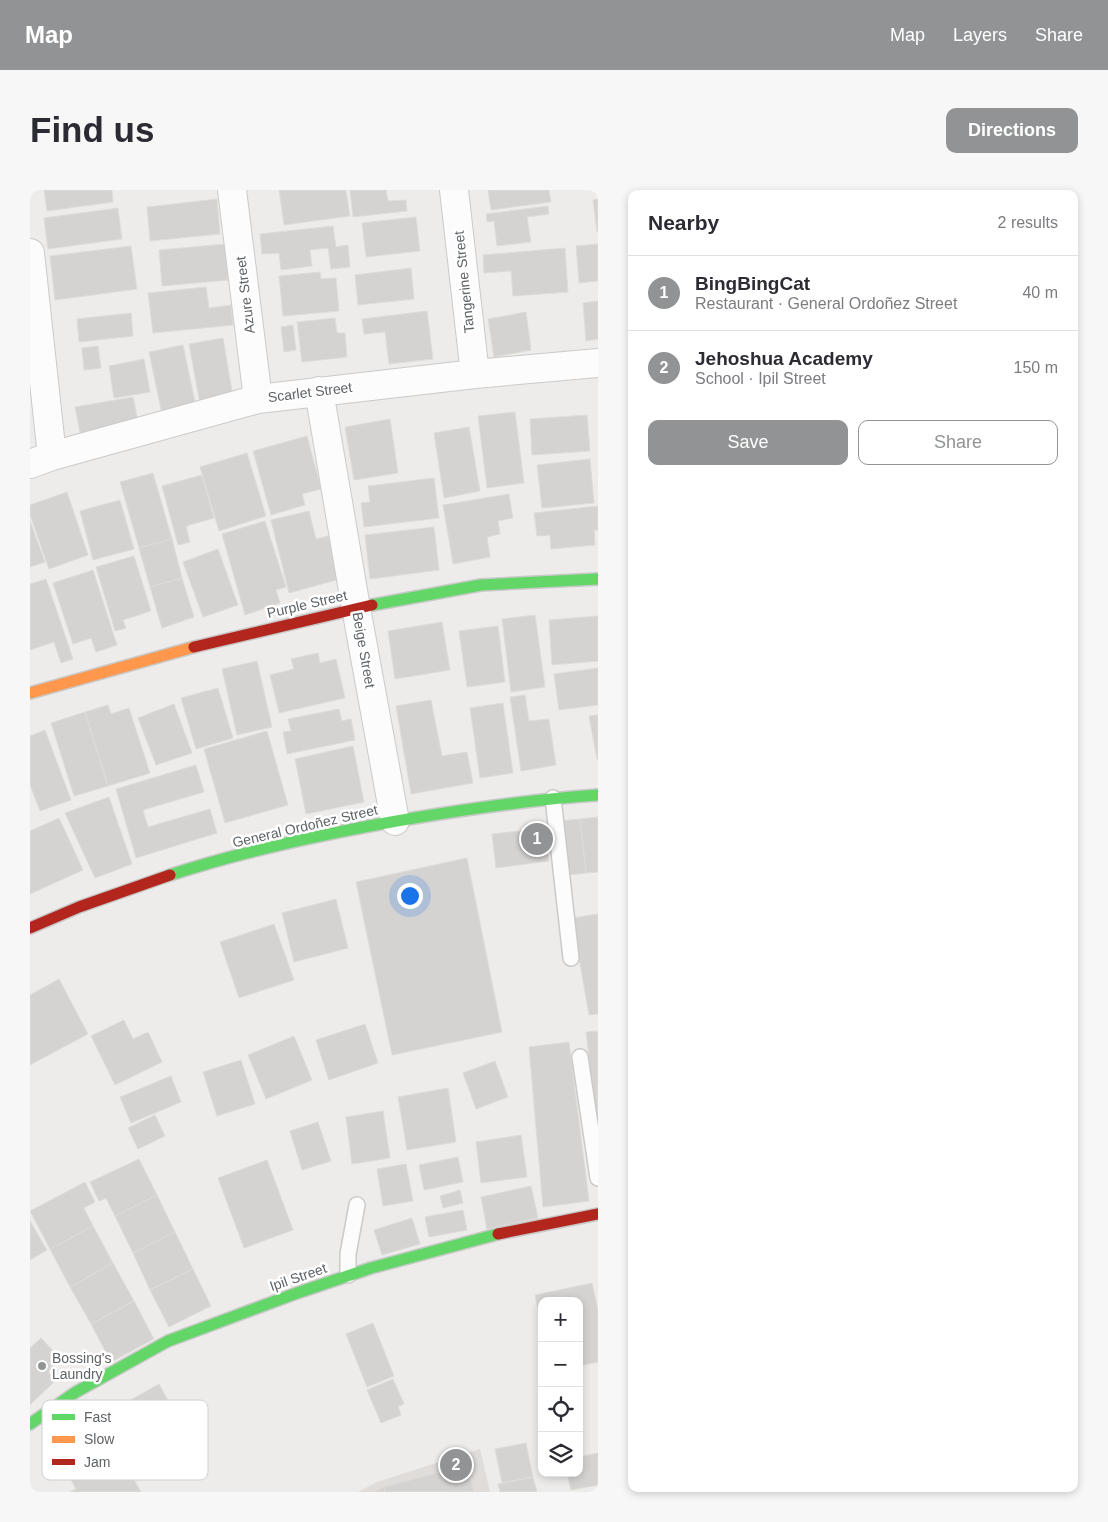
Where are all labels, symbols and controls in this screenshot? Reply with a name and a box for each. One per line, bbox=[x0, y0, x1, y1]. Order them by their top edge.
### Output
text: Map bbox=[25, 21, 73, 48]
text: Map bbox=[890, 25, 925, 45]
text: Layers bbox=[953, 25, 1007, 45]
text: Share bbox=[1035, 25, 1083, 45]
button: Directions bbox=[946, 108, 1078, 153]
text: Find us bbox=[30, 110, 154, 149]
text: Nearby bbox=[648, 211, 719, 234]
text: 2 results bbox=[998, 214, 1058, 231]
street label: Tangerine Street bbox=[451, 230, 477, 334]
street label: Azure Street bbox=[232, 255, 258, 335]
text: BingBingCat bbox=[695, 273, 810, 294]
text: 1 bbox=[660, 284, 668, 301]
text: 40 m bbox=[1022, 284, 1058, 301]
text: Restaurant · General Ordoñez Street bbox=[695, 295, 957, 312]
text: Jehoshua Academy bbox=[695, 348, 873, 369]
text: 2 bbox=[660, 359, 668, 376]
text: 150 m bbox=[1014, 359, 1058, 376]
text: School · Ipil Street bbox=[695, 370, 826, 387]
street label: Scarlet Street bbox=[267, 379, 353, 405]
button: Save bbox=[648, 420, 848, 465]
button: Share bbox=[858, 420, 1058, 465]
street label: Purple Street bbox=[265, 587, 349, 621]
street label: Beige Street bbox=[349, 611, 379, 689]
street label: General Ordoñez Street bbox=[231, 801, 379, 851]
pin: 1 bbox=[521, 820, 553, 858]
your location bbox=[397, 883, 423, 909]
street label: Ipil Street bbox=[267, 1260, 329, 1294]
map controls bbox=[538, 1297, 583, 1477]
button: + bbox=[538, 1297, 583, 1342]
button: − bbox=[538, 1342, 583, 1387]
place label: Bossing's Laundry bbox=[52, 1350, 111, 1382]
marker: Bossing's Laundry bbox=[36, 1360, 48, 1372]
button: locate bbox=[538, 1387, 583, 1432]
legend bbox=[42, 1400, 208, 1480]
text: Fast bbox=[84, 1409, 111, 1425]
text: Slow bbox=[84, 1431, 115, 1447]
button: layers bbox=[538, 1432, 583, 1477]
pin: 2 bbox=[440, 1446, 472, 1484]
text: Jam bbox=[84, 1454, 110, 1470]

